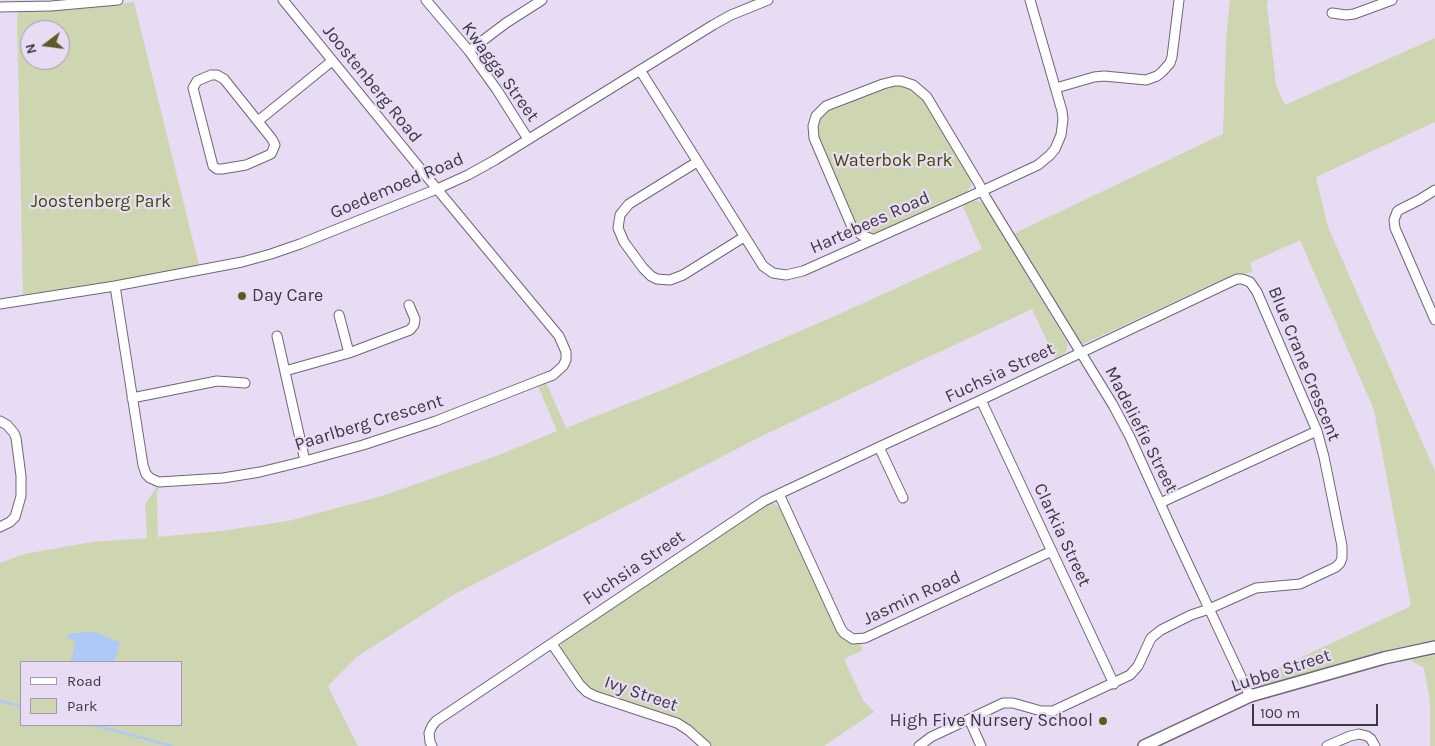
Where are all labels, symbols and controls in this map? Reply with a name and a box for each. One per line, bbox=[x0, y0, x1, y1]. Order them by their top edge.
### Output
street label: Kwagga Street bbox=[457, 18, 543, 126]
north arrow bbox=[20, 20, 70, 70]
street label: Joostenberg Road bbox=[318, 21, 426, 147]
text: N bbox=[21, 42, 41, 56]
street label: Goedemoed Road bbox=[327, 148, 467, 224]
park label: Waterbok Park bbox=[833, 150, 953, 172]
street label: Hartebees Road bbox=[807, 187, 933, 259]
park label: Joostenberg Park bbox=[31, 191, 171, 213]
street label: Blue Crane Crescent bbox=[1263, 284, 1345, 444]
place label: Day Care bbox=[252, 285, 323, 307]
marker: Day Care bbox=[236, 290, 248, 302]
street label: Fuchsia Street bbox=[942, 338, 1058, 408]
street label: Madeliefie Street bbox=[1100, 363, 1182, 497]
street label: Paarlberg Crescent bbox=[292, 390, 446, 456]
street label: Clarkia Street bbox=[1029, 480, 1095, 590]
street label: Fuchsia Street bbox=[579, 526, 689, 610]
street label: Jasmin Road bbox=[860, 566, 964, 630]
street label: Lubbe Street bbox=[1228, 645, 1334, 697]
legend bbox=[20, 661, 182, 726]
street label: Ivy Street bbox=[601, 671, 681, 717]
text: Road bbox=[67, 672, 102, 690]
scale bar bbox=[1255, 694, 1381, 726]
text: Park bbox=[67, 697, 97, 715]
text: 100 m bbox=[1260, 704, 1300, 722]
place label: High Five Nursery School bbox=[890, 710, 1093, 732]
marker: High Five Nursery School bbox=[1097, 715, 1109, 727]

